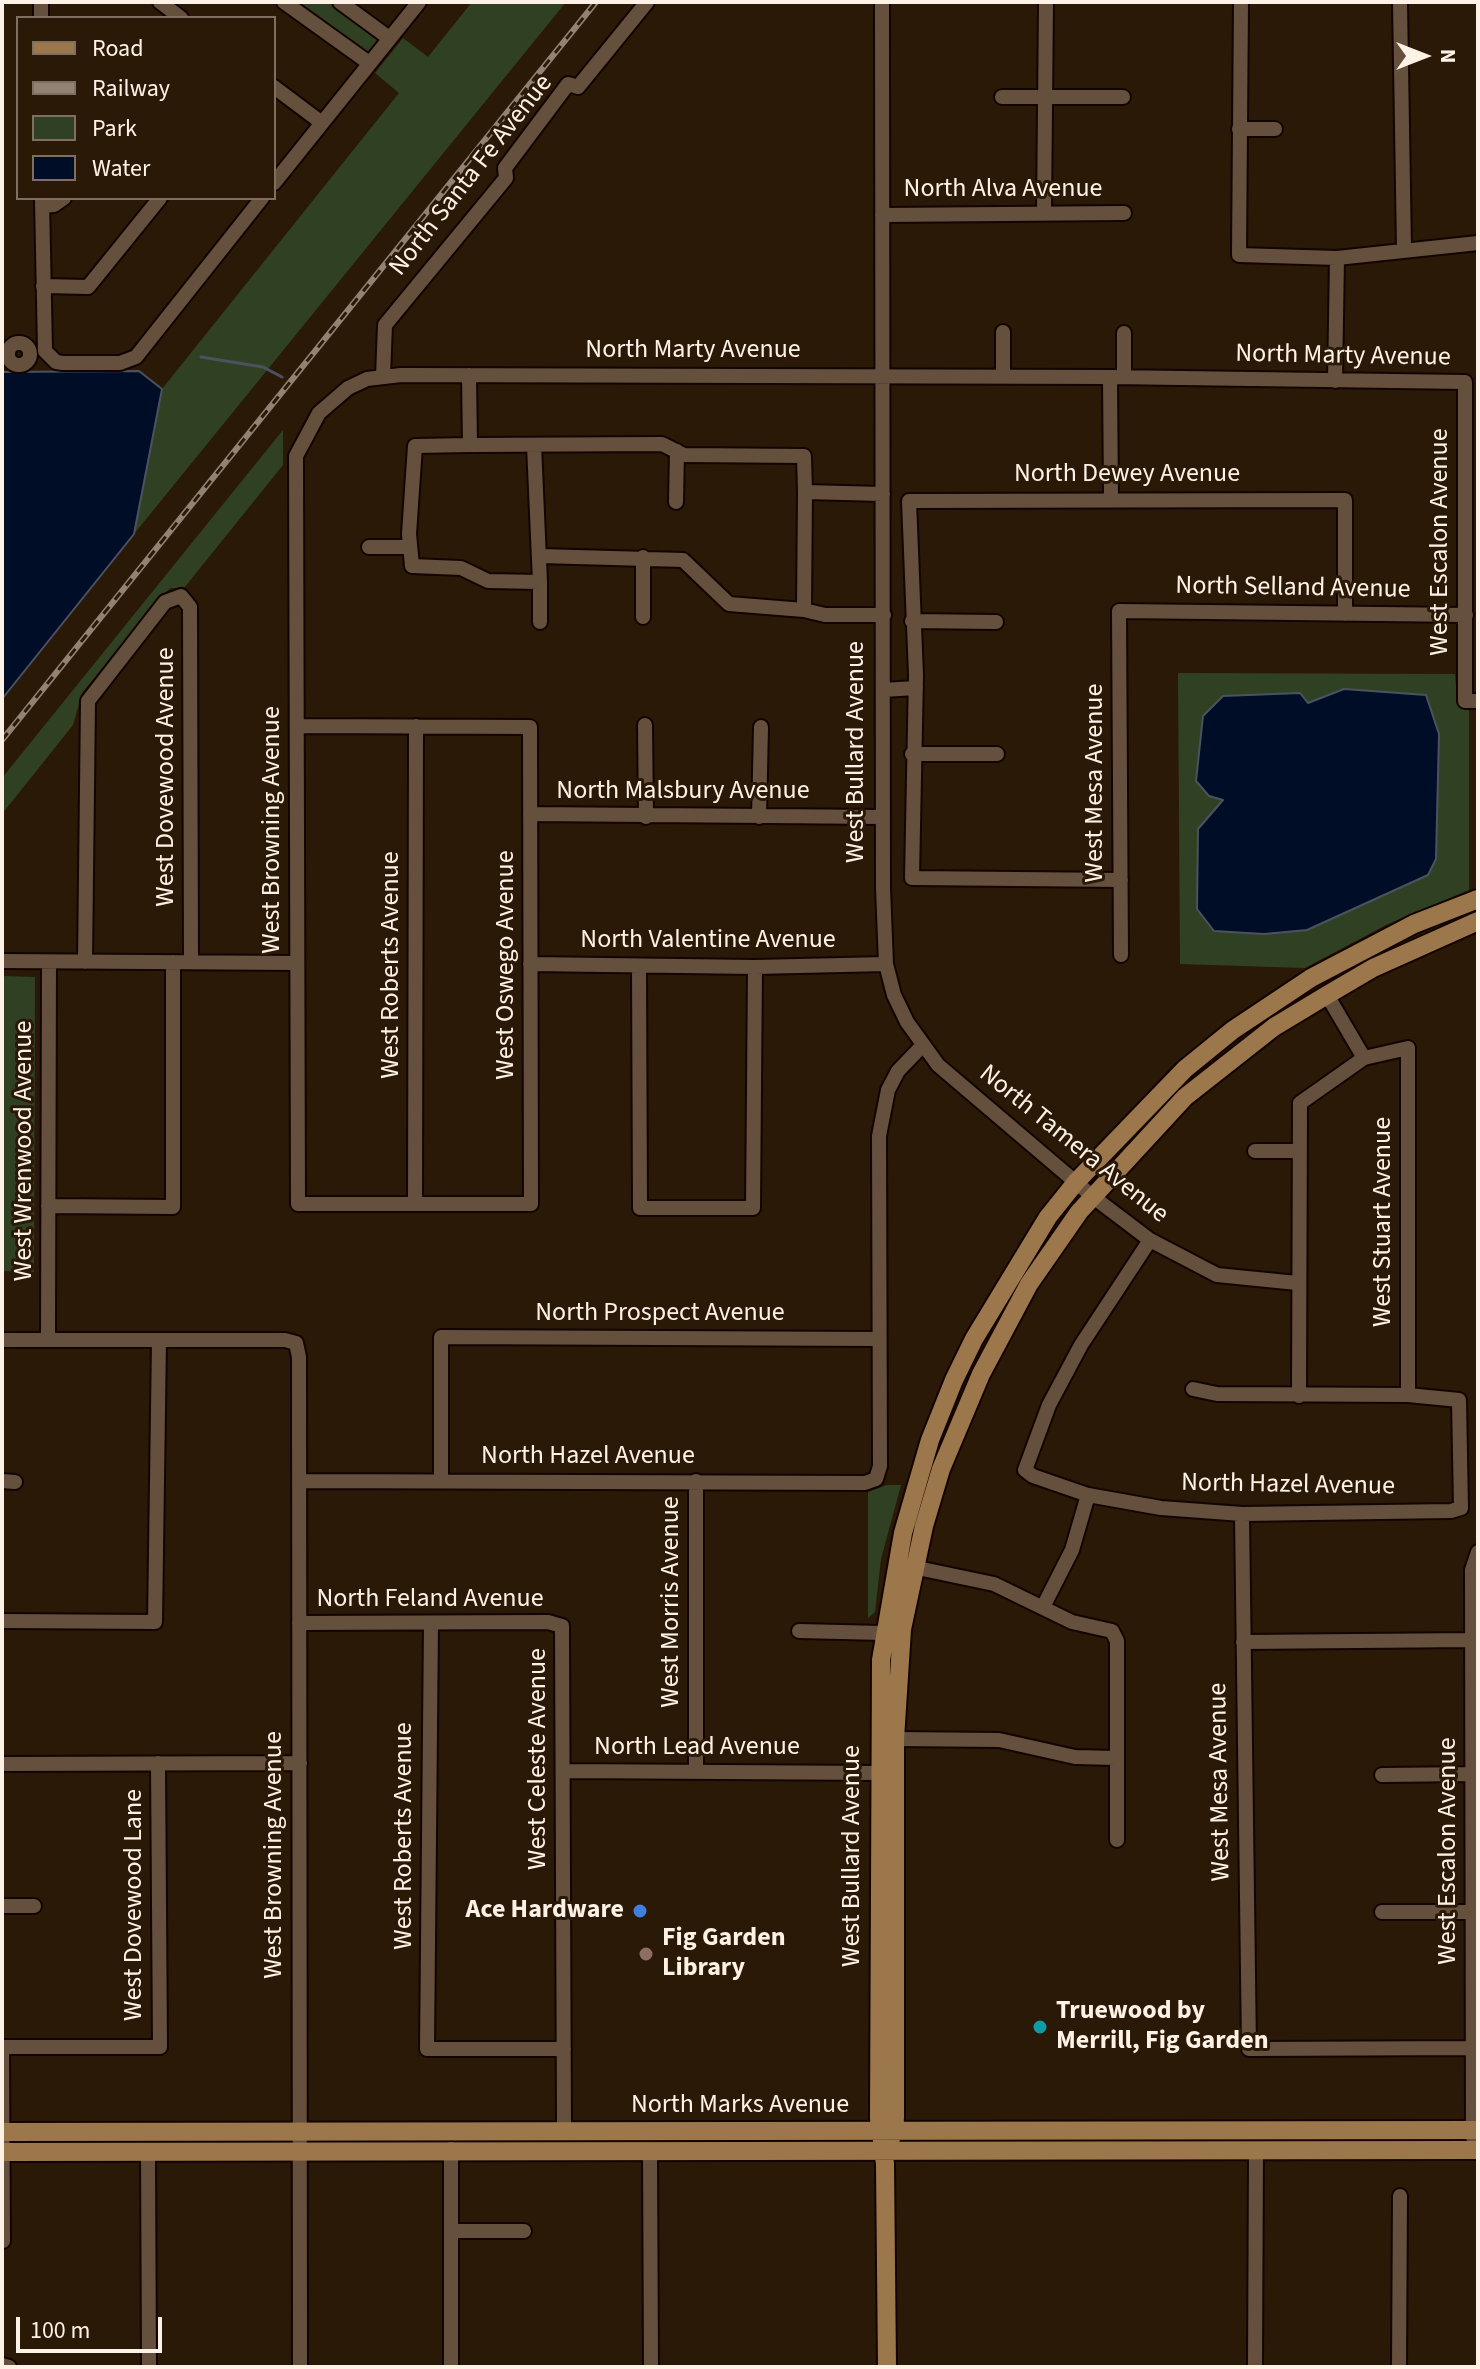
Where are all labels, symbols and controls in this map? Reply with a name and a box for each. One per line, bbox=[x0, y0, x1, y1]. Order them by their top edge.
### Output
legend bbox=[16, 16, 276, 200]
north arrow bbox=[1384, 16, 1464, 96]
text: Road bbox=[92, 31, 144, 66]
text: N bbox=[1432, 49, 1464, 63]
street label: North Santa Fe Avenue bbox=[384, 69, 560, 283]
text: Railway bbox=[92, 71, 170, 106]
text: Park bbox=[92, 111, 137, 146]
text: Water bbox=[92, 151, 150, 186]
street label: North Alva Avenue bbox=[904, 174, 1102, 206]
street label: North Marty Avenue bbox=[585, 335, 801, 367]
street label: North Marty Avenue bbox=[1235, 340, 1451, 374]
street label: West Escalon Avenue bbox=[1425, 428, 1457, 656]
street label: North Dewey Avenue bbox=[1014, 459, 1240, 491]
street label: North Selland Avenue bbox=[1175, 571, 1411, 607]
street label: West Bullard Avenue bbox=[841, 641, 873, 863]
street label: West Dovewood Avenue bbox=[151, 647, 183, 907]
street label: West Mesa Avenue bbox=[1080, 684, 1112, 882]
street label: West Browning Avenue bbox=[257, 706, 289, 954]
street label: North Malsbury Avenue bbox=[556, 776, 810, 808]
street label: West Oswego Avenue bbox=[491, 850, 523, 1080]
street label: West Roberts Avenue bbox=[376, 851, 408, 1079]
street label: North Valentine Avenue bbox=[580, 925, 836, 957]
street label: West Wrenwood Avenue bbox=[9, 1021, 41, 1281]
street label: North Tamera Avenue bbox=[972, 1059, 1174, 1231]
street label: West Stuart Avenue bbox=[1368, 1117, 1400, 1327]
street label: North Prospect Avenue bbox=[535, 1298, 785, 1330]
street label: North Hazel Avenue bbox=[481, 1441, 695, 1473]
street label: North Hazel Avenue bbox=[1181, 1469, 1395, 1503]
street label: West Morris Avenue bbox=[656, 1496, 688, 1708]
street label: North Feland Avenue bbox=[316, 1584, 544, 1616]
street label: West Celeste Avenue bbox=[523, 1648, 555, 1870]
street label: West Mesa Avenue bbox=[1204, 1682, 1238, 1882]
street label: West Roberts Avenue bbox=[389, 1722, 421, 1950]
street label: West Browning Avenue bbox=[259, 1731, 291, 1979]
street label: North Lead Avenue bbox=[594, 1732, 800, 1764]
street label: West Escalon Avenue bbox=[1433, 1737, 1465, 1965]
street label: West Bullard Avenue bbox=[837, 1745, 869, 1967]
street label: West Dovewood Lane bbox=[119, 1789, 151, 2021]
place label: Ace Hardware bbox=[466, 1895, 624, 1927]
marker: Ace Hardware bbox=[631, 1902, 649, 1920]
place label: Fig Garden Library bbox=[662, 1923, 785, 1984]
marker: Fig Garden Library bbox=[637, 1945, 655, 1963]
place label: Truewood by Merrill, Fig Garden bbox=[1056, 1996, 1269, 2058]
marker: Truewood by Merrill, Fig Garden bbox=[1031, 2018, 1049, 2036]
street label: North Marks Avenue bbox=[631, 2090, 849, 2122]
scale bar bbox=[20, 2301, 166, 2351]
text: 100 m bbox=[30, 2313, 90, 2348]

